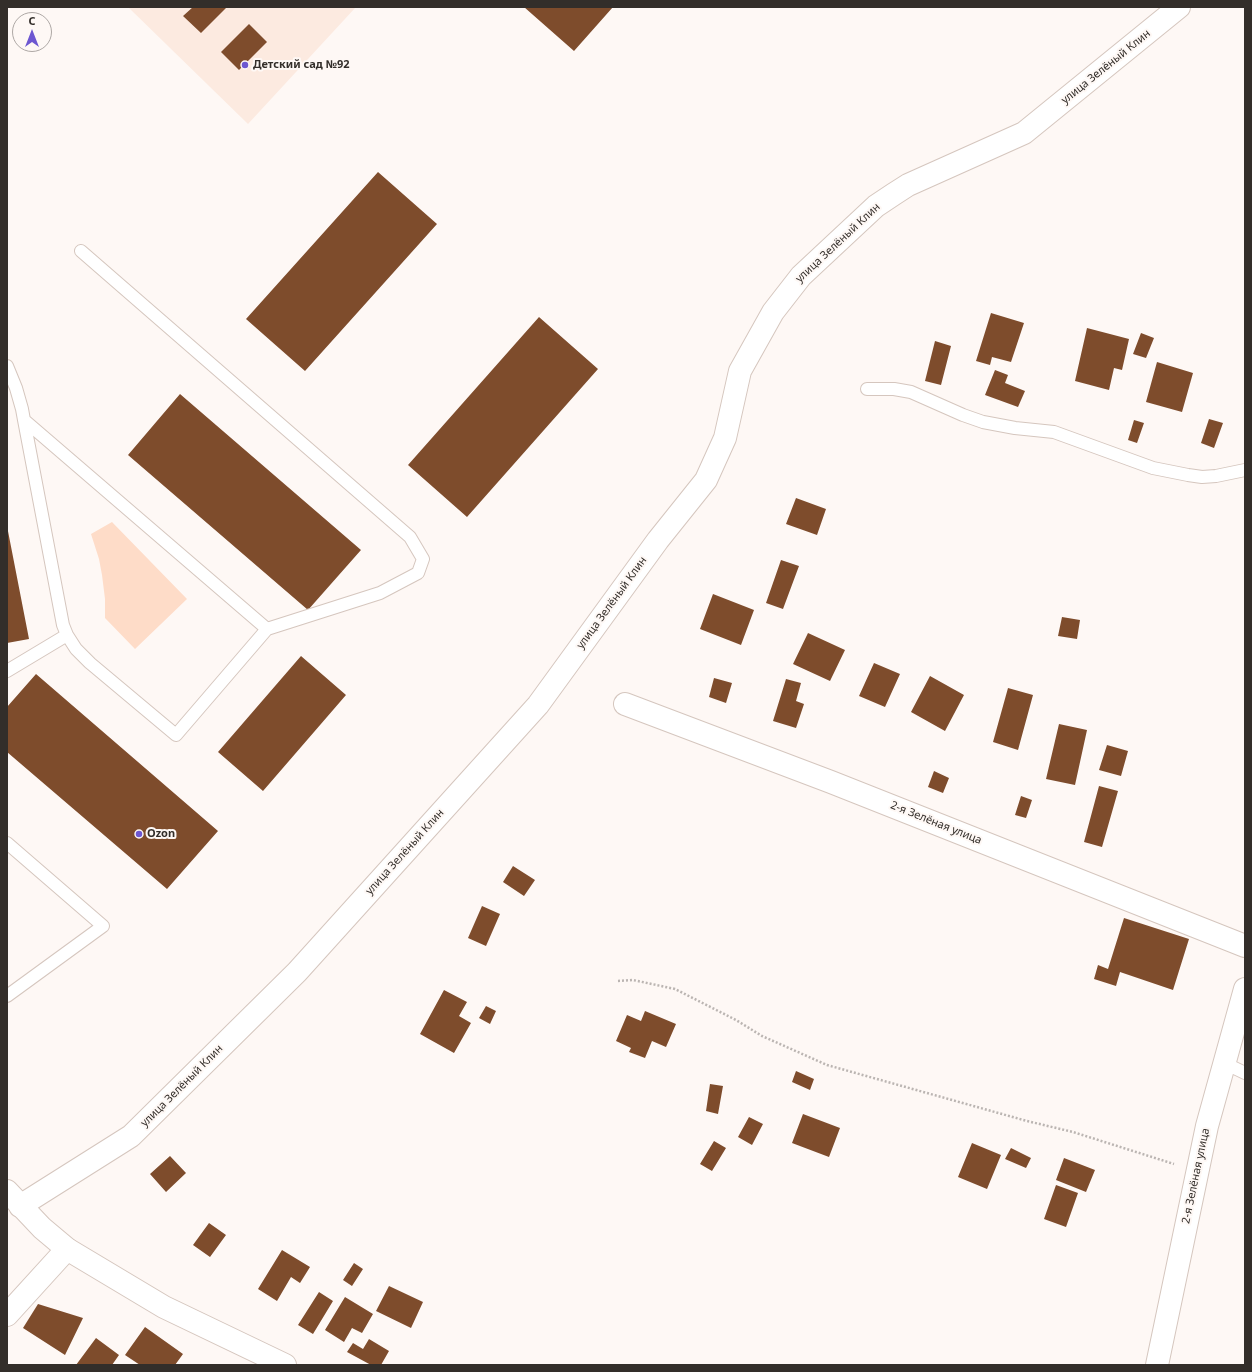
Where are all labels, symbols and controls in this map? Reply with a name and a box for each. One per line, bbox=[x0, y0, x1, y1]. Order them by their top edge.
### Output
north arrow bbox=[12, 12, 52, 52]
text: С bbox=[28, 13, 36, 28]
street label: улица Зелёный Клин bbox=[1059, 27, 1153, 107]
place label: Детский сад №92 bbox=[253, 58, 350, 72]
marker: Детский сад №92 bbox=[240, 60, 250, 70]
street label: улица Зелёный Клин bbox=[793, 200, 883, 286]
street label: улица Зелёный Клин bbox=[574, 554, 650, 652]
street label: 2-я Зелёная улица bbox=[888, 799, 984, 847]
street label: улица Зелёный Клин bbox=[363, 806, 447, 898]
place label: Ozon bbox=[147, 827, 175, 841]
marker: Ozon bbox=[134, 829, 144, 839]
street label: улица Зелёный Клин bbox=[138, 1042, 226, 1130]
street label: 2-я Зелёная улица bbox=[1179, 1127, 1213, 1225]

